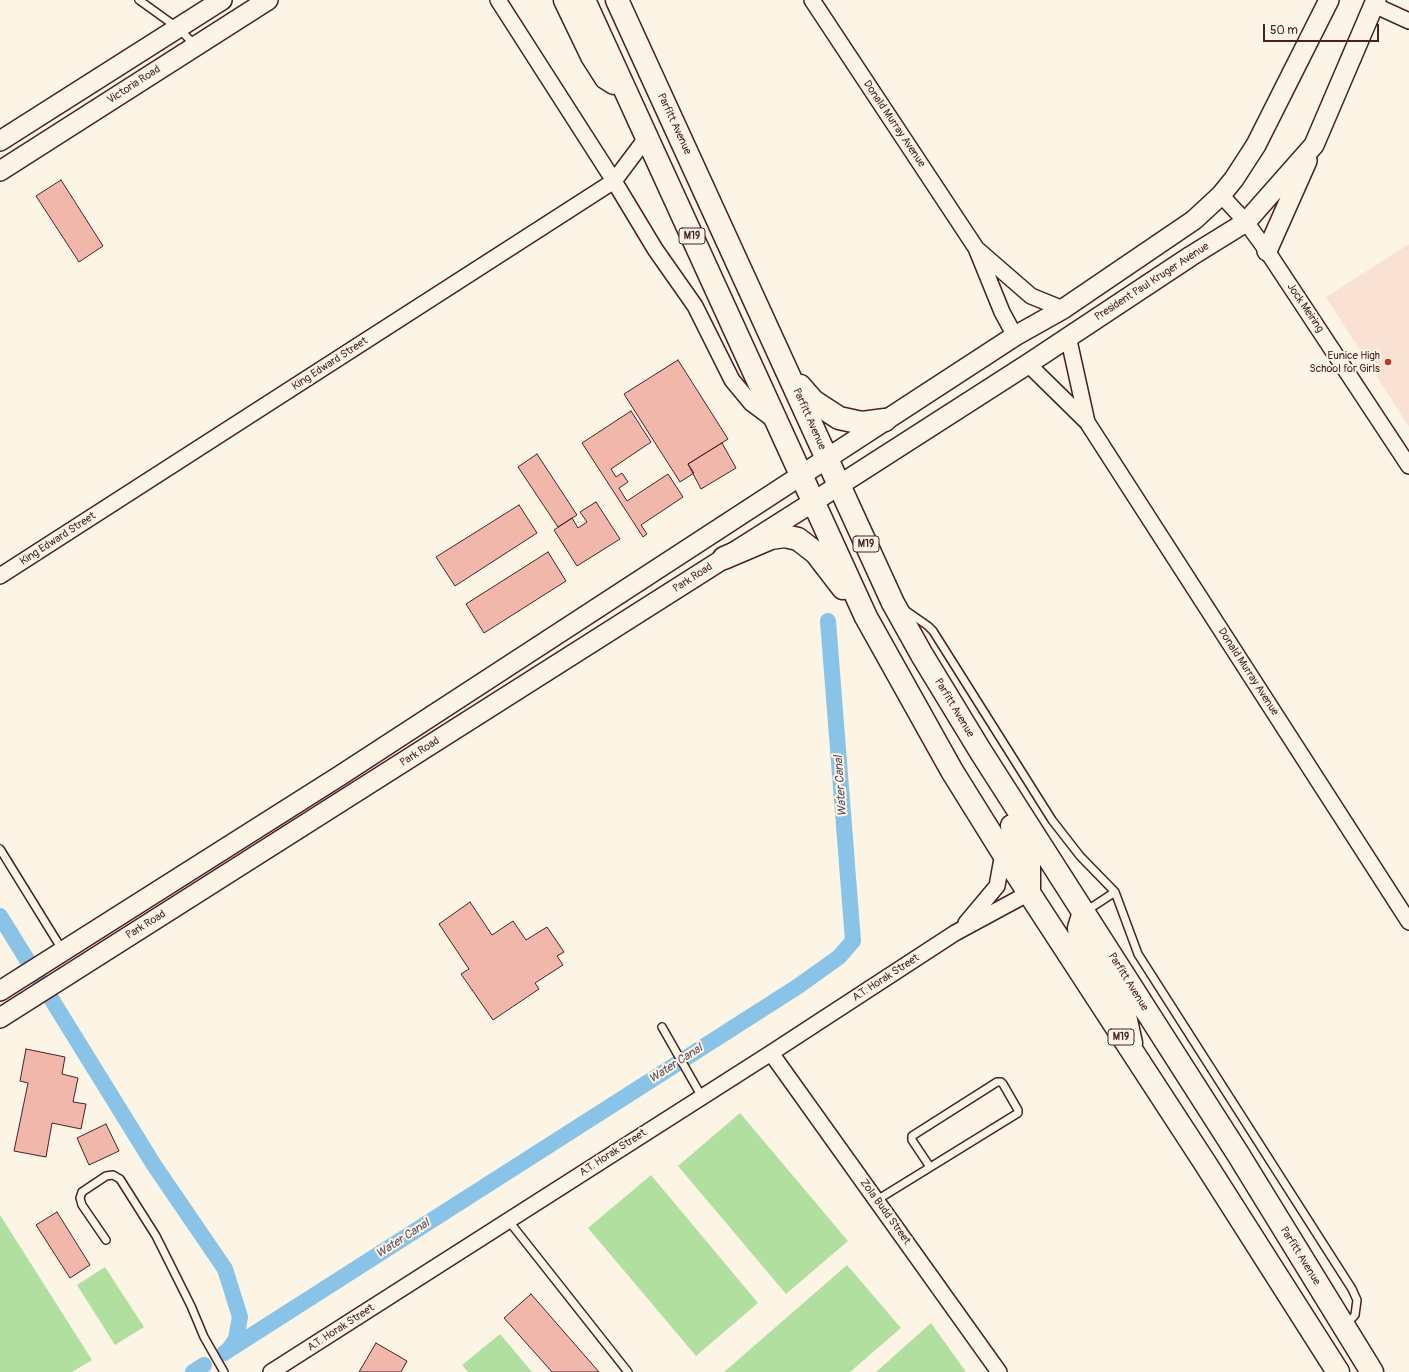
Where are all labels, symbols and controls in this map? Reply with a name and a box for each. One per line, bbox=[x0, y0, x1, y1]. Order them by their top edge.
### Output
scale bar bbox=[1265, 16, 1381, 42]
text: 50 m bbox=[1270, 23, 1298, 38]
street label: Victoria Road bbox=[105, 63, 163, 107]
street label: Donald Murray Avenue bbox=[860, 78, 928, 170]
street label: Parfitt Avenue bbox=[654, 91, 694, 157]
road number: M19 bbox=[679, 228, 705, 244]
street label: President Paul Kruger Avenue bbox=[1092, 240, 1212, 324]
street label: Jock Meiring bbox=[1284, 281, 1326, 335]
street label: King Edward Street bbox=[290, 335, 370, 393]
place label: Eunice High School for Girls bbox=[1309, 349, 1380, 375]
marker: Eunice High School for Girls bbox=[1383, 357, 1393, 367]
street label: Parfitt Avenue bbox=[790, 386, 828, 452]
street label: King Edward Street bbox=[18, 510, 98, 568]
road number: M19 bbox=[853, 536, 879, 552]
street label: Park Road bbox=[671, 560, 715, 596]
street label: Donald Murray Avenue bbox=[1215, 626, 1281, 718]
street label: Parfitt Avenue bbox=[931, 676, 977, 740]
street label: Park Road bbox=[398, 734, 442, 770]
water label: Water Canal bbox=[832, 755, 850, 817]
street label: Park Road bbox=[124, 908, 168, 942]
street label: Parfitt Avenue bbox=[1105, 950, 1151, 1014]
street label: A.T. Horak Street bbox=[850, 952, 922, 1004]
road number: M19 bbox=[1108, 1029, 1134, 1045]
water label: Water Canal bbox=[647, 1041, 705, 1087]
street label: A.T. Horak Street bbox=[577, 1127, 649, 1179]
street label: Zola Budd Street bbox=[857, 1177, 913, 1247]
water label: Water Canal bbox=[374, 1216, 432, 1262]
street label: Parfitt Avenue bbox=[1277, 1224, 1323, 1288]
street label: A.T. Horak Street bbox=[305, 1302, 377, 1354]

